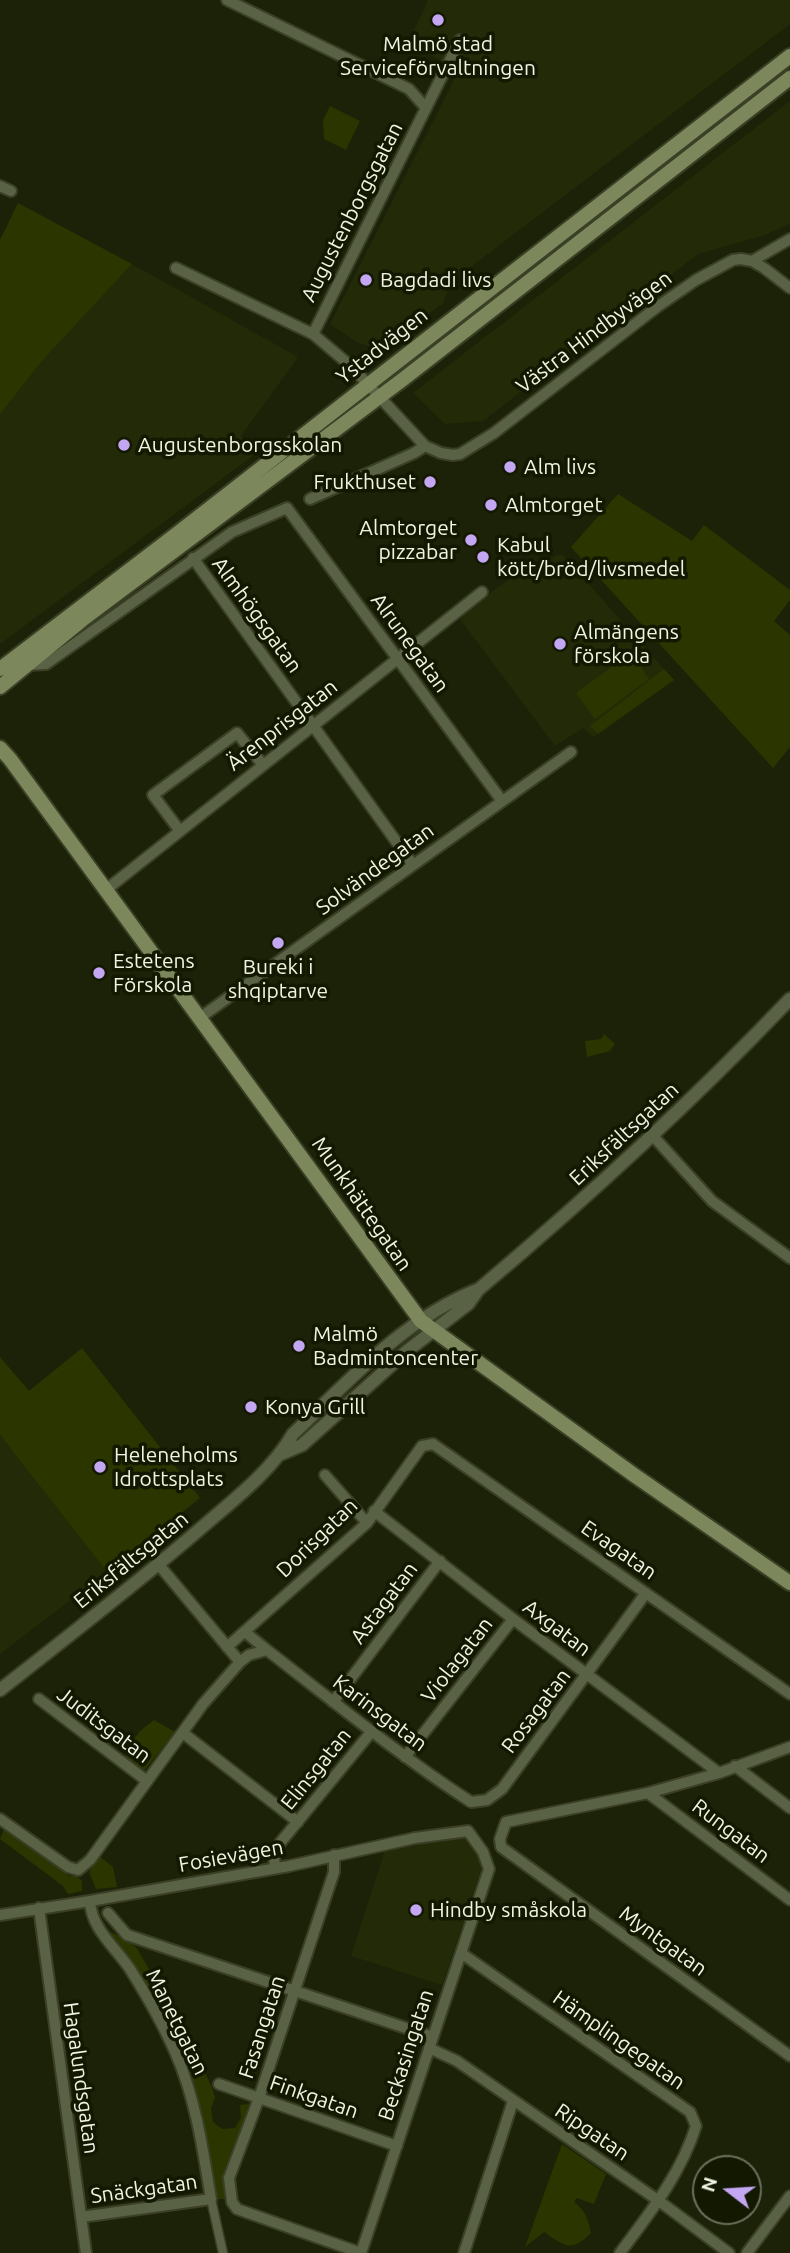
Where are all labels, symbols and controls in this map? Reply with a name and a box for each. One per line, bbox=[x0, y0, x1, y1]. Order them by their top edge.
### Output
marker: Malmö stad Serviceförvaltningen bbox=[430, 12, 446, 28]
place label: Malmö stad Serviceförvaltningen bbox=[340, 31, 536, 81]
street label: Augustenborgsgatan bbox=[296, 118, 408, 306]
street label: Västra Hindbyvägen bbox=[511, 265, 677, 399]
place label: Bagdadi livs bbox=[380, 267, 491, 293]
marker: Bagdadi livs bbox=[358, 272, 374, 288]
street label: Ystadvägen bbox=[331, 303, 433, 389]
place label: Augustenborgsskolan bbox=[138, 432, 342, 458]
marker: Augustenborgsskolan bbox=[116, 437, 132, 453]
place label: Alm livs bbox=[524, 454, 596, 480]
marker: Alm livs bbox=[502, 459, 518, 475]
place label: Frukthuset bbox=[314, 469, 416, 495]
marker: Frukthuset bbox=[422, 474, 438, 490]
place label: Almtorget bbox=[505, 492, 603, 518]
marker: Almtorget bbox=[483, 497, 499, 513]
place label: Almtorget pizzabar bbox=[359, 515, 457, 565]
marker: Almtorget pizzabar bbox=[463, 532, 479, 548]
place label: Kabul kött/bröd/livsmedel bbox=[497, 532, 685, 582]
marker: Kabul kött/bröd/livsmedel bbox=[475, 549, 491, 565]
street label: Almhögsgatan bbox=[207, 552, 307, 678]
street label: Alrunegatan bbox=[366, 588, 454, 698]
place label: Almängens förskola bbox=[574, 619, 679, 669]
marker: Almängens förskola bbox=[552, 636, 568, 652]
street label: Ärenprisgatan bbox=[222, 674, 342, 776]
street label: Solvändegatan bbox=[311, 818, 439, 920]
marker: Bureki i shqiptarve bbox=[270, 935, 286, 951]
place label: Estetens Förskola bbox=[113, 948, 195, 998]
place label: Bureki i shqiptarve bbox=[228, 954, 328, 1004]
marker: Estetens Förskola bbox=[91, 965, 107, 981]
street label: Eriksfältsgatan bbox=[564, 1077, 684, 1191]
street label: Munkhättegatan bbox=[306, 1132, 418, 1276]
place label: Malmö Badmintoncenter bbox=[313, 1321, 478, 1371]
marker: Malmö Badmintoncenter bbox=[291, 1338, 307, 1354]
place label: Konya Grill bbox=[265, 1394, 365, 1420]
marker: Konya Grill bbox=[243, 1399, 259, 1415]
place label: Heleneholms Idrottsplats bbox=[114, 1442, 238, 1492]
marker: Heleneholms Idrottsplats bbox=[92, 1459, 108, 1475]
street label: Dorisgatan bbox=[271, 1493, 363, 1583]
street label: Eriksfältsgatan bbox=[69, 1506, 193, 1614]
street label: Evagatan bbox=[576, 1515, 662, 1585]
street label: Astagatan bbox=[345, 1557, 423, 1649]
street label: Axgatan bbox=[518, 1594, 596, 1662]
street label: Violagatan bbox=[416, 1612, 498, 1708]
street label: Rosagatan bbox=[496, 1664, 576, 1758]
street label: Karinsgatan bbox=[328, 1669, 432, 1757]
street label: Juditsgatan bbox=[52, 1682, 156, 1768]
street label: Elinsgatan bbox=[276, 1723, 356, 1815]
street label: Rungatan bbox=[687, 1794, 775, 1868]
street label: Fosievägen bbox=[177, 1834, 285, 1878]
place label: Hindby småskola bbox=[430, 1897, 587, 1923]
street label: Myntgatan bbox=[614, 1901, 712, 1981]
marker: Hindby småskola bbox=[408, 1902, 424, 1918]
street label: Manetgatan bbox=[141, 1965, 213, 2079]
street label: Fasangatan bbox=[234, 1972, 290, 2082]
street label: Hämplingegatan bbox=[548, 1985, 690, 2095]
street label: Beckasingatan bbox=[373, 1986, 439, 2124]
street label: Hagalundsgatan bbox=[58, 2000, 104, 2156]
street label: Finkgatan bbox=[266, 2070, 362, 2124]
street label: Ripgatan bbox=[550, 2098, 634, 2166]
north arrow bbox=[692, 2155, 762, 2225]
street label: Snäckgatan bbox=[89, 2169, 199, 2209]
text: N bbox=[696, 2174, 721, 2194]

